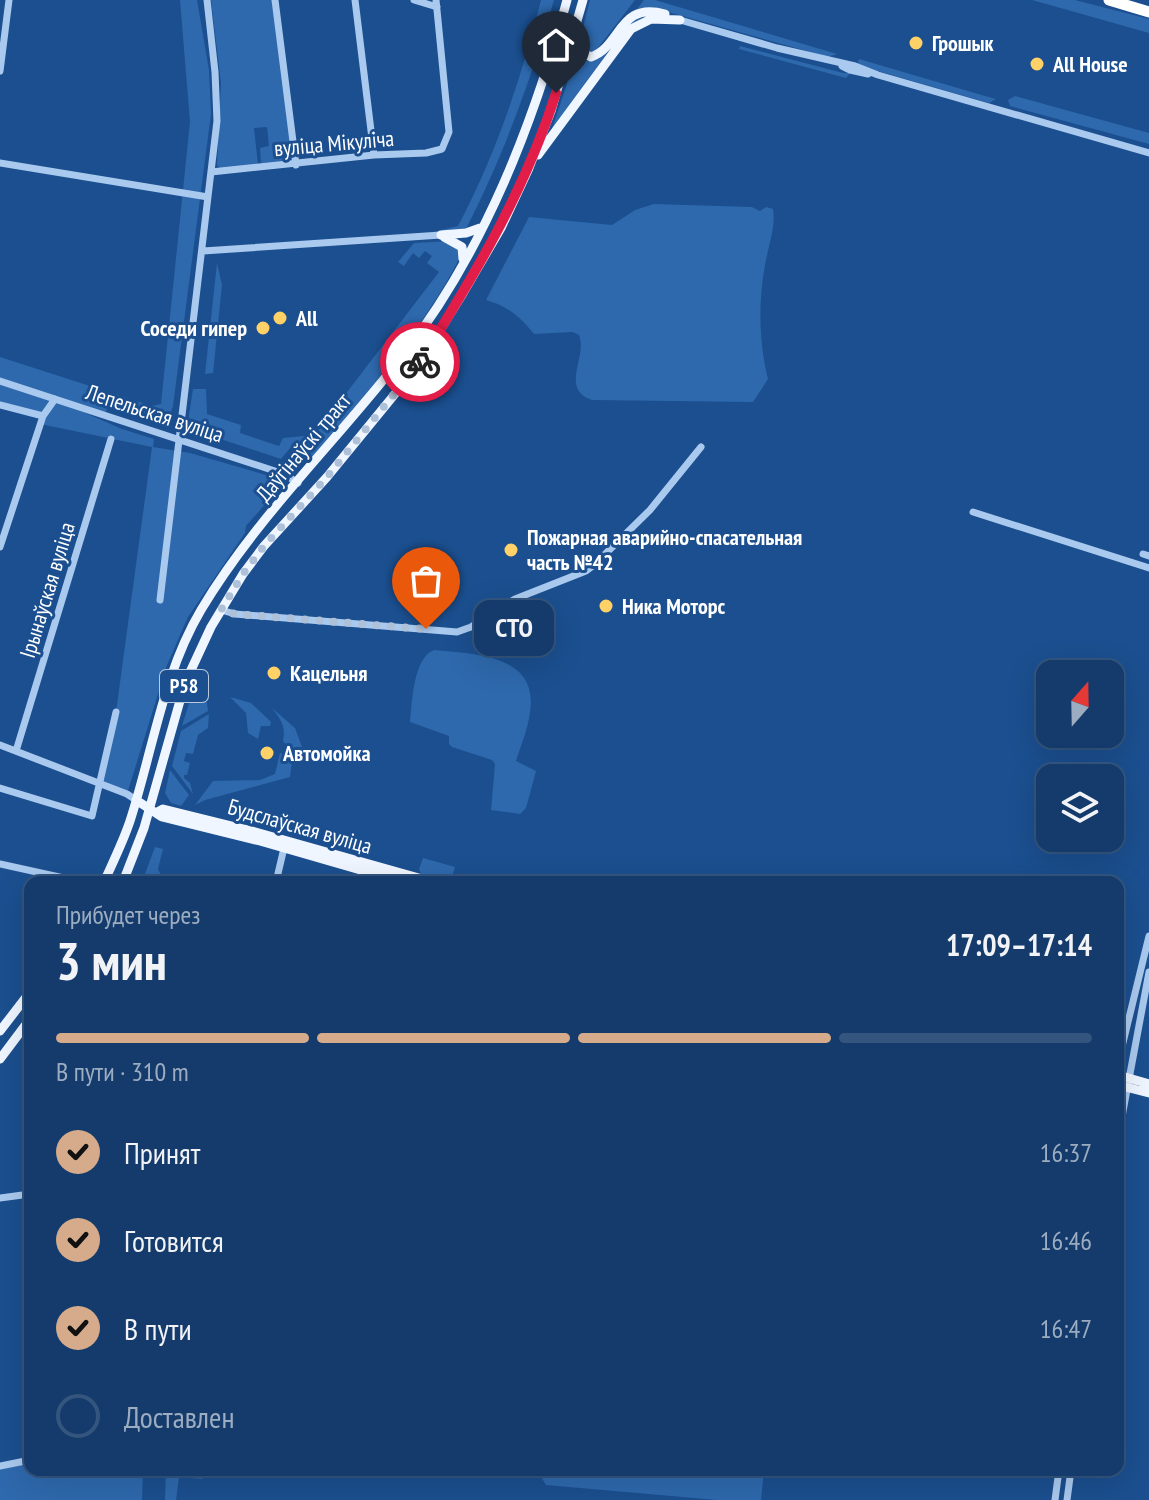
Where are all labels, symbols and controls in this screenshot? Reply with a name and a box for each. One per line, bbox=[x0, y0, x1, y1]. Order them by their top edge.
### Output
pin bbox=[522, 11, 590, 93]
icon: home bbox=[534, 23, 578, 67]
place label: Грошык bbox=[932, 29, 995, 57]
marker: Грошык bbox=[907, 34, 925, 52]
place label: All House bbox=[1052, 50, 1128, 78]
marker: All House bbox=[1028, 55, 1046, 73]
street label: вуліца Мікуліча bbox=[273, 124, 395, 162]
place label: All bbox=[295, 304, 318, 332]
marker: All bbox=[271, 309, 289, 327]
place label: Соседи гипер bbox=[141, 314, 247, 342]
marker: Соседи гипер bbox=[254, 319, 272, 337]
courier bbox=[380, 322, 460, 402]
icon: bike bbox=[398, 340, 442, 384]
street label: Лепельская вуліца bbox=[82, 377, 227, 448]
street label: Даўгінаўскі тракт bbox=[249, 386, 357, 507]
street label: Ірынаўская вуліца bbox=[13, 519, 81, 661]
place label: Пожарная аварийно-спасательная часть №42 bbox=[527, 523, 802, 576]
marker: Пожарная аварийно-спасательная часть №42 bbox=[502, 541, 520, 559]
pin bbox=[392, 547, 460, 629]
icon: bag bbox=[404, 559, 448, 603]
place label: Ника Моторс bbox=[622, 592, 726, 620]
marker: Ника Моторс bbox=[597, 597, 615, 615]
callout: СТО bbox=[474, 601, 554, 657]
text: СТО bbox=[495, 611, 533, 644]
place label: Кацельня bbox=[290, 659, 368, 687]
north arrow bbox=[1036, 660, 1124, 748]
map controls bbox=[1036, 660, 1124, 852]
marker: Кацельня bbox=[265, 664, 283, 682]
road number: Р58 bbox=[160, 670, 208, 702]
place label: Автомойка bbox=[282, 739, 370, 767]
marker: Автомойка bbox=[258, 744, 276, 762]
button: layers bbox=[1036, 764, 1124, 852]
street label: Будслаўская вуліца bbox=[225, 792, 375, 860]
text: Прибудет через bbox=[56, 898, 200, 931]
text: 17:09–17:14 bbox=[946, 925, 1092, 964]
text: 3 мин bbox=[56, 927, 167, 994]
text: В пути · 310 m bbox=[56, 1055, 189, 1088]
icon: check bbox=[56, 1130, 100, 1174]
text: Принят bbox=[124, 1133, 200, 1172]
text: 16:37 bbox=[1040, 1136, 1092, 1169]
icon: check bbox=[56, 1218, 100, 1262]
text: Готовится bbox=[124, 1221, 224, 1260]
text: 16:46 bbox=[1040, 1224, 1092, 1257]
icon: check bbox=[56, 1306, 100, 1350]
text: В пути bbox=[124, 1309, 192, 1348]
text: 16:47 bbox=[1040, 1312, 1092, 1345]
text: Доставлен bbox=[124, 1397, 234, 1436]

